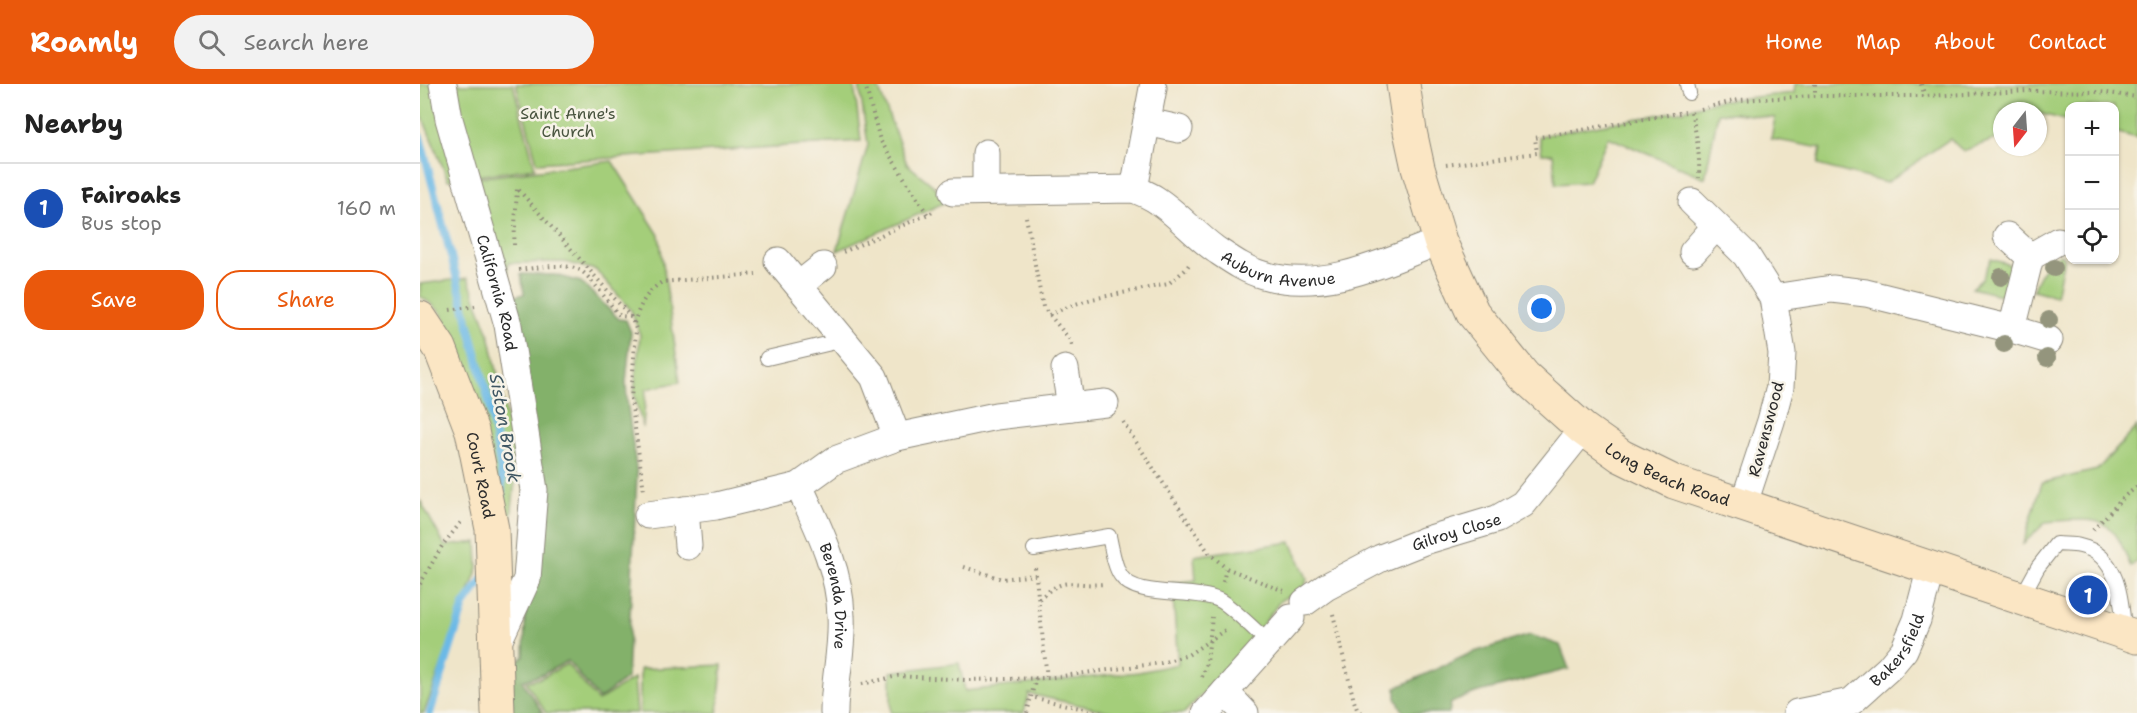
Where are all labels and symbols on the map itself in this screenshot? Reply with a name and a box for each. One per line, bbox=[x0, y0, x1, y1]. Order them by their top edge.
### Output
north arrow bbox=[1993, 102, 2047, 156]
park label: Saint Anne's Church bbox=[520, 103, 616, 142]
street label: California Road bbox=[472, 232, 522, 352]
street label: Auburn Avenue bbox=[1217, 246, 1337, 291]
your location bbox=[1527, 294, 1556, 323]
water label: Siston Brook bbox=[484, 372, 527, 485]
street label: Ravenswood bbox=[1743, 379, 1789, 479]
street label: Court Road bbox=[462, 430, 500, 520]
street label: Long Beach Road bbox=[1601, 438, 1733, 511]
street label: Gilroy Close bbox=[1408, 508, 1504, 555]
street label: Berenda Drive bbox=[815, 540, 852, 650]
pin: 1 bbox=[2068, 572, 2108, 618]
street label: Bakersfield bbox=[1865, 611, 1929, 691]

